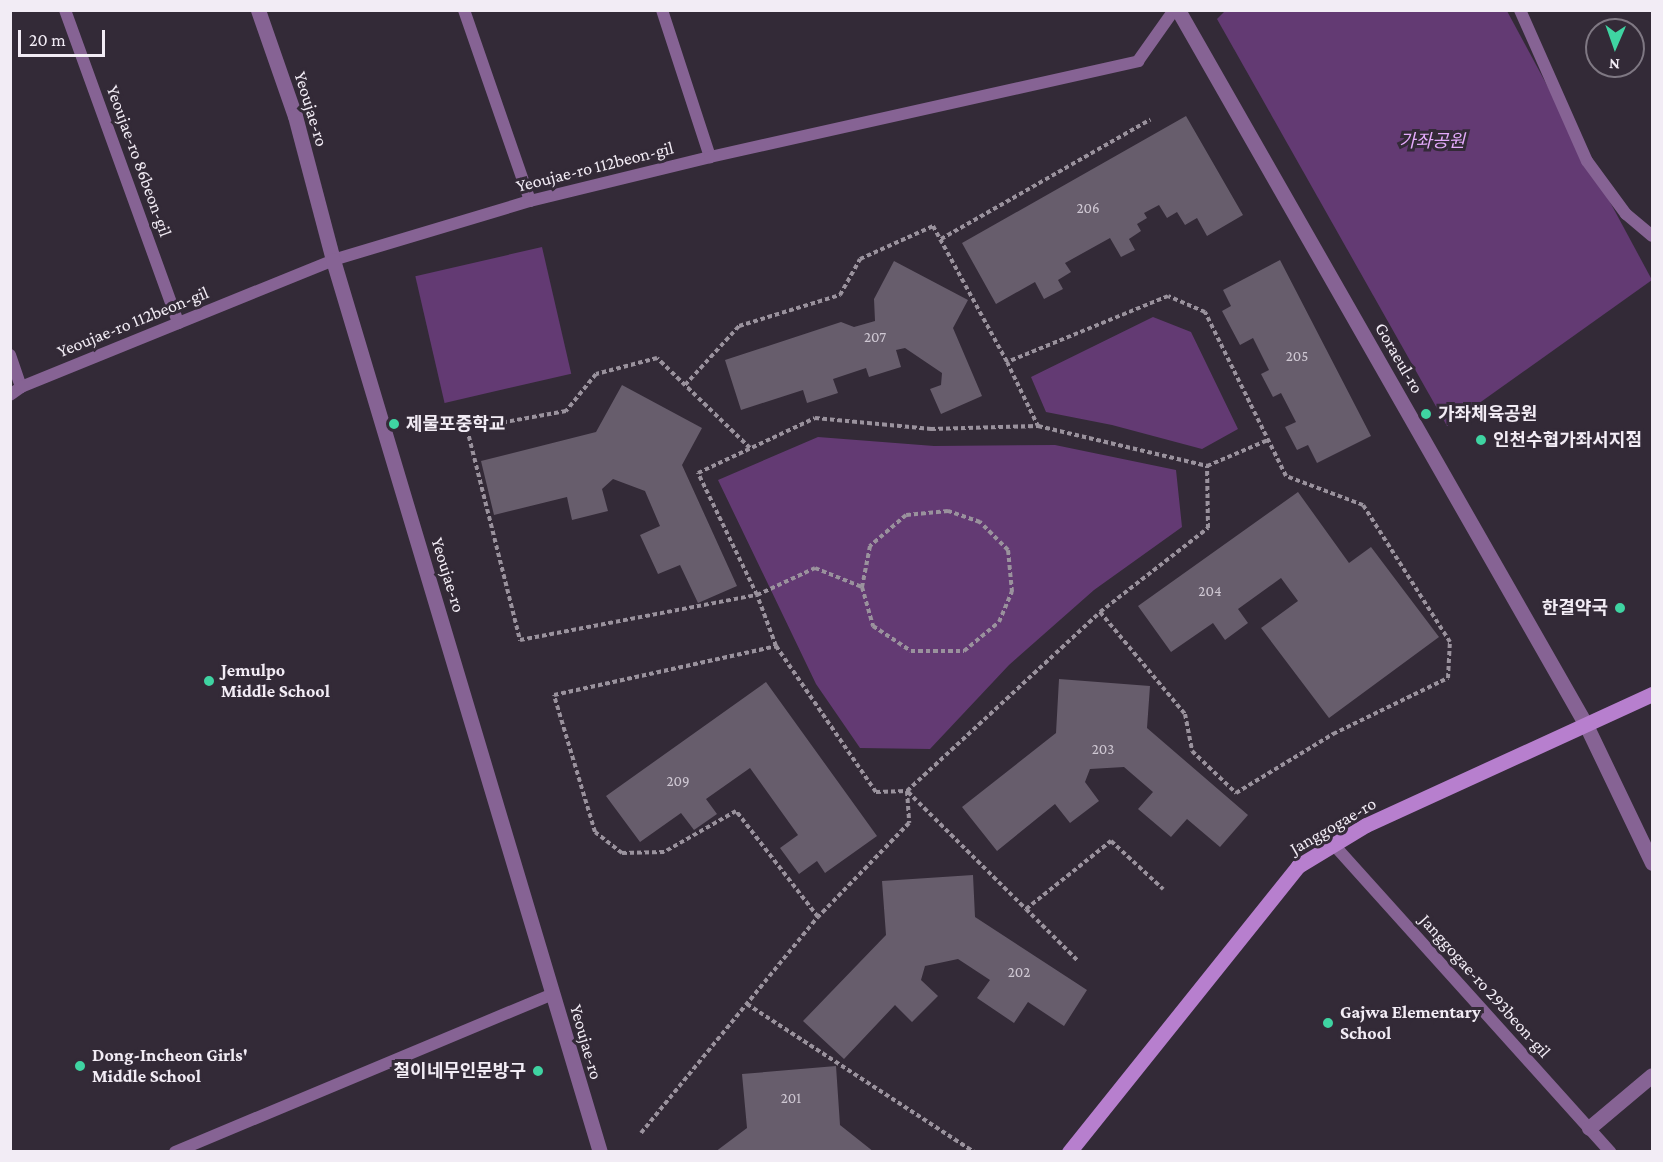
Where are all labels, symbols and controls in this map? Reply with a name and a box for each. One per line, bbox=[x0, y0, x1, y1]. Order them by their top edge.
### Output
scale bar bbox=[21, 18, 108, 56]
north arrow bbox=[1585, 18, 1645, 78]
text: 20 m bbox=[29, 30, 66, 50]
text: N bbox=[1609, 56, 1620, 73]
street label: Yeoujae-ro bbox=[289, 69, 333, 149]
street label: Yeoujae-ro 86beon-gil bbox=[102, 82, 176, 240]
park label: 가좌공원 bbox=[1399, 130, 1465, 152]
street label: Yeoujae-ro 112beon-gil bbox=[514, 137, 676, 197]
house number: 206 bbox=[1076, 200, 1100, 218]
street label: Yeoujae-ro 112beon-gil bbox=[54, 282, 212, 362]
street label: Goraeul-ro bbox=[1370, 319, 1428, 397]
house number: 207 bbox=[864, 329, 886, 347]
house number: 205 bbox=[1286, 348, 1308, 366]
place label: 가좌체육공원 bbox=[1438, 403, 1537, 425]
marker: 가좌체육공원 bbox=[1419, 407, 1433, 421]
place label: 제물포중학교 bbox=[406, 413, 505, 435]
marker: 제물포중학교 bbox=[387, 417, 401, 431]
place label: 인천수협가좌서지점 bbox=[1493, 429, 1642, 451]
marker: 인천수협가좌서지점 bbox=[1474, 433, 1488, 447]
street label: Yeoujae-ro bbox=[426, 535, 470, 615]
house number: 204 bbox=[1198, 583, 1222, 601]
place label: 한결약국 bbox=[1542, 597, 1608, 619]
marker: 한결약국 bbox=[1613, 601, 1627, 615]
place label: Jemulpo Middle School bbox=[221, 660, 330, 702]
marker: Jemulpo Middle School bbox=[202, 674, 216, 688]
house number: 203 bbox=[1092, 741, 1114, 759]
house number: 209 bbox=[666, 773, 690, 791]
street label: Janggogae-ro bbox=[1286, 793, 1380, 859]
street label: Janggogae-ro 293beon-gil bbox=[1415, 910, 1555, 1062]
house number: 202 bbox=[1008, 964, 1030, 982]
street label: Yeoujae-ro bbox=[565, 1002, 607, 1082]
place label: Gajwa Elementary School bbox=[1340, 1002, 1481, 1044]
marker: Gajwa Elementary School bbox=[1321, 1016, 1335, 1030]
place label: Dong-Incheon Girls' Middle School bbox=[92, 1045, 248, 1088]
marker: Dong-Incheon Girls' Middle School bbox=[73, 1059, 87, 1073]
place label: 철이네무인문방구 bbox=[394, 1060, 526, 1082]
marker: 철이네무인문방구 bbox=[531, 1064, 545, 1078]
house number: 201 bbox=[781, 1090, 801, 1108]

